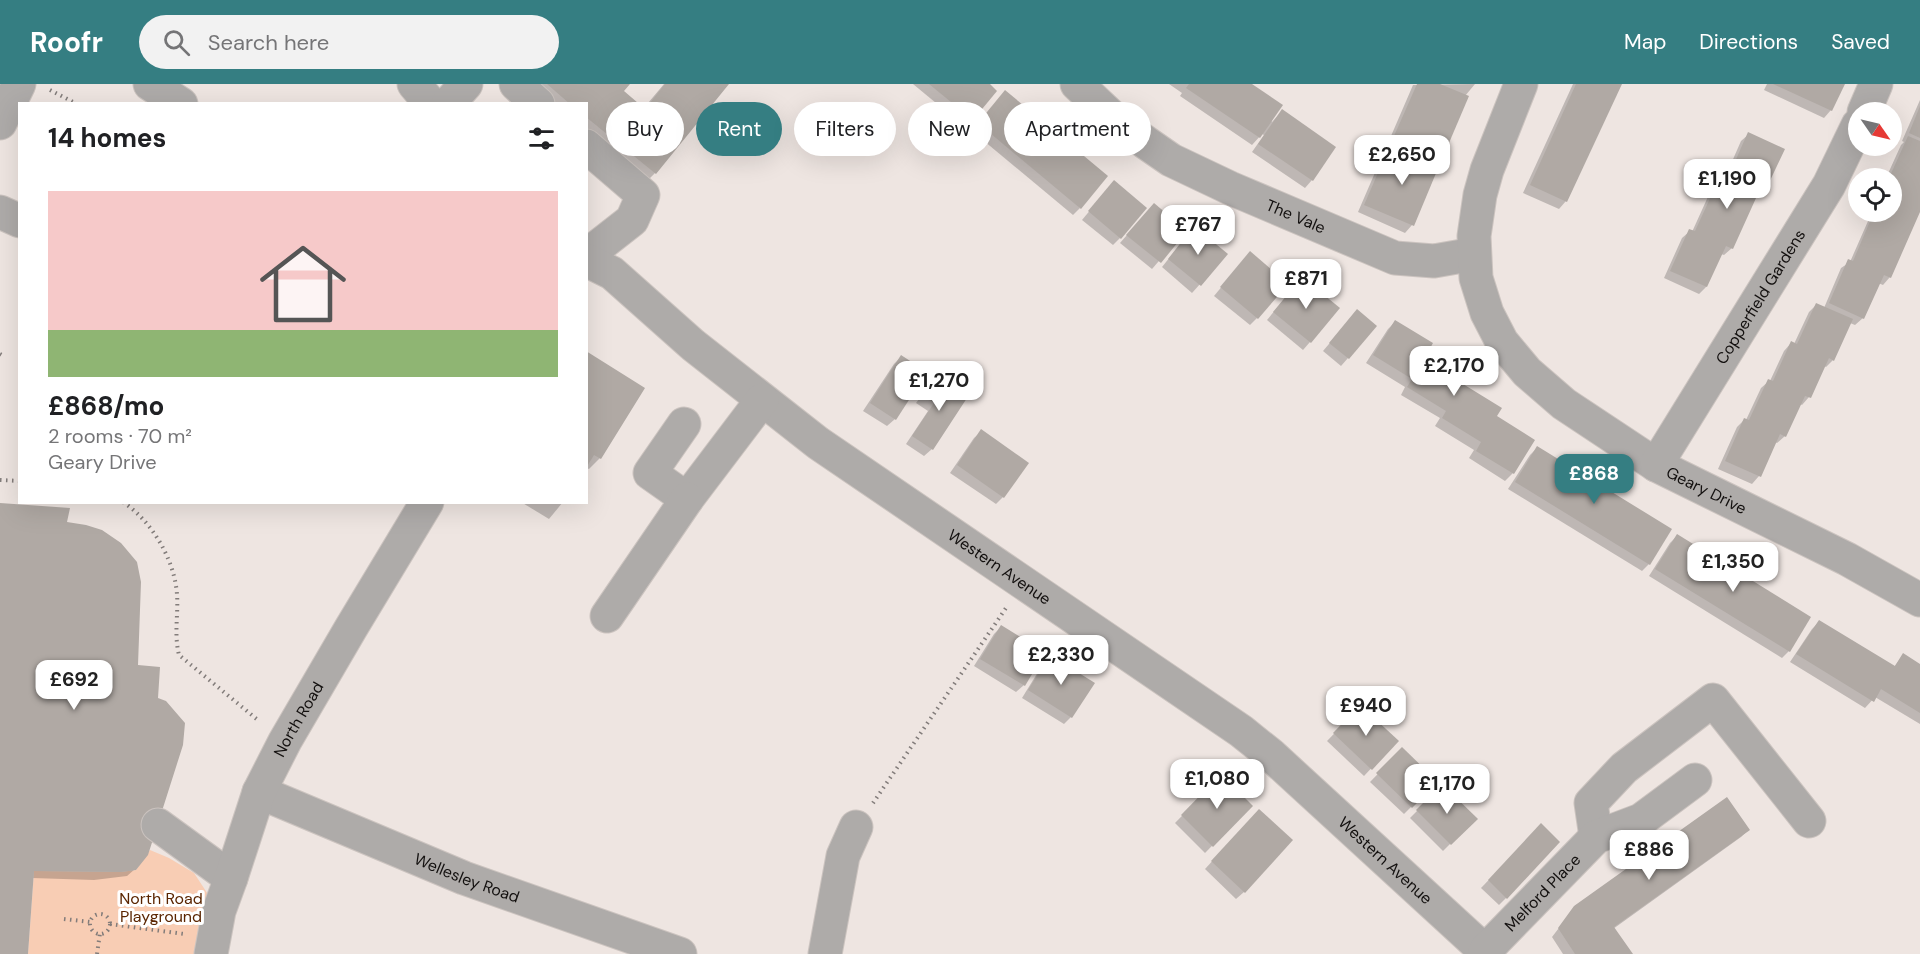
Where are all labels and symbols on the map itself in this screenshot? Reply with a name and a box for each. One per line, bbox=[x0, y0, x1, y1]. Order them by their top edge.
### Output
north arrow bbox=[1848, 102, 1902, 156]
pin: £2,650 bbox=[1353, 135, 1451, 186]
pin: £1,190 bbox=[1678, 159, 1776, 210]
street label: The Vale bbox=[1263, 194, 1329, 238]
pin: £767 bbox=[1162, 205, 1234, 256]
street label: Copperfield Gardens bbox=[1710, 225, 1810, 368]
pin: £871 bbox=[1270, 259, 1342, 310]
pin: £2,170 bbox=[1405, 346, 1503, 397]
pin: £1,270 bbox=[890, 361, 988, 412]
pin: £868 bbox=[1558, 454, 1630, 505]
street label: Geary Drive bbox=[1663, 461, 1750, 519]
street label: Western Avenue bbox=[944, 524, 1055, 609]
pin: £1,350 bbox=[1684, 542, 1782, 593]
pin: £2,330 bbox=[1012, 635, 1110, 686]
pin: £692 bbox=[38, 660, 110, 711]
street label: North Road bbox=[268, 678, 328, 760]
pin: £940 bbox=[1330, 686, 1402, 737]
pin: £1,080 bbox=[1168, 759, 1266, 810]
pin: £1,170 bbox=[1398, 764, 1496, 815]
street label: Western Avenue bbox=[1334, 812, 1437, 909]
pin: £886 bbox=[1613, 830, 1685, 881]
street label: Wellesley Road bbox=[411, 848, 522, 907]
street label: Melford Place bbox=[1500, 849, 1585, 936]
park label: North Road Playground bbox=[119, 888, 203, 927]

